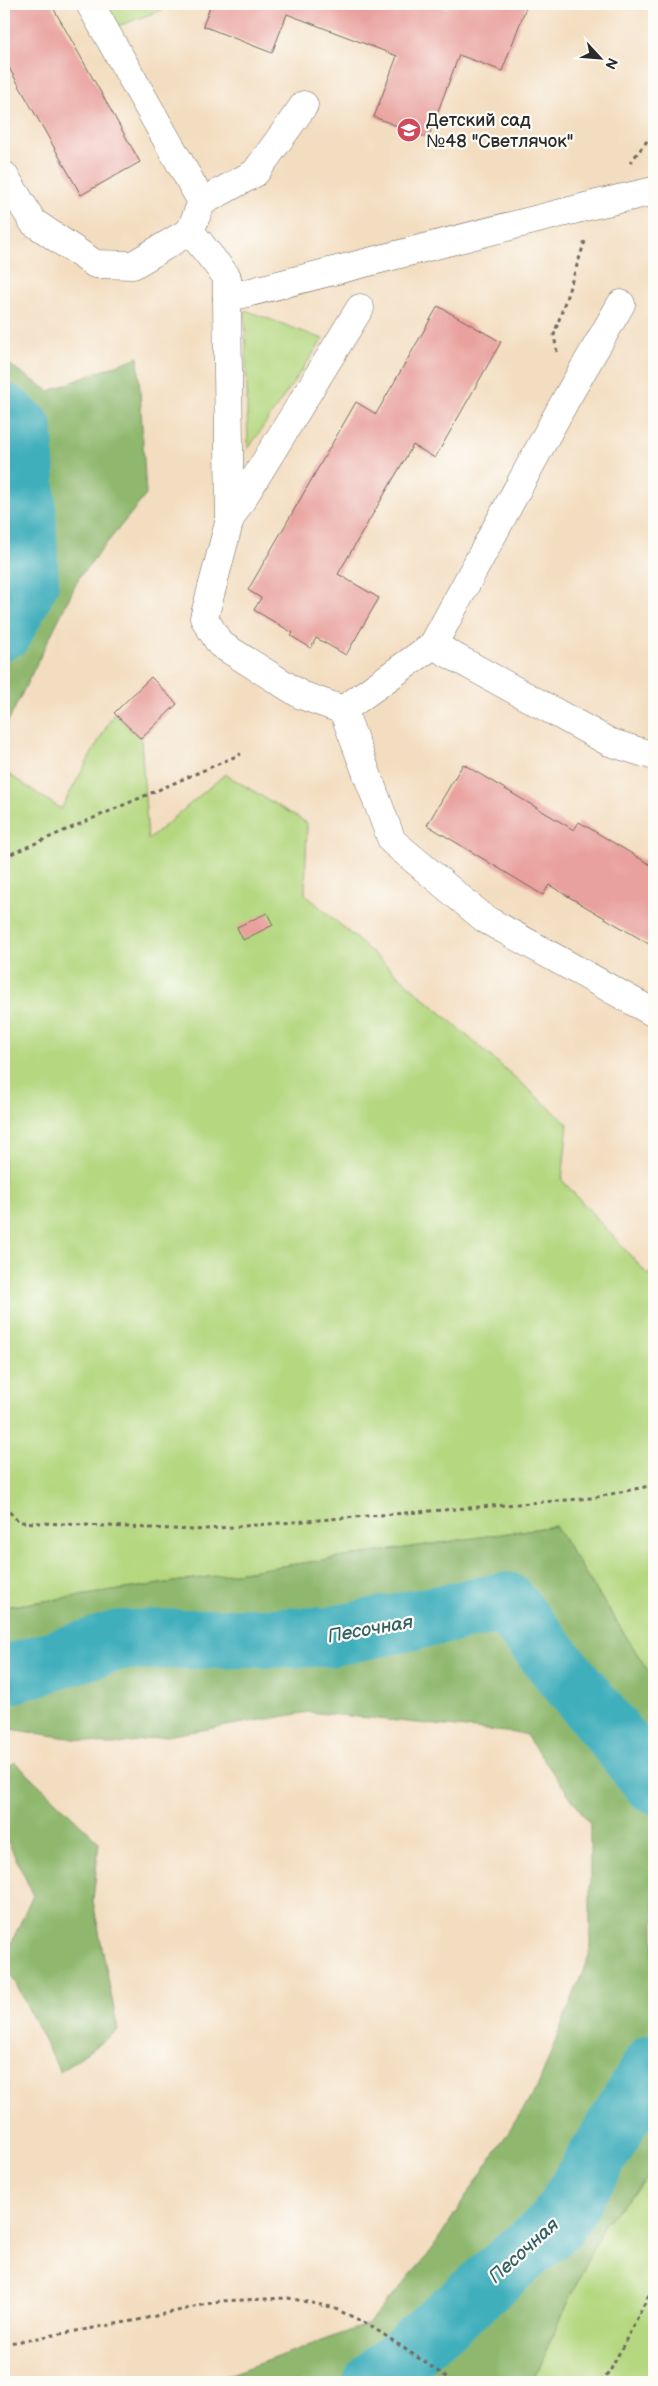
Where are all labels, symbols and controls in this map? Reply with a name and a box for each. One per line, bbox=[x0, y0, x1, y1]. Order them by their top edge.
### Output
north arrow bbox=[576, 32, 626, 82]
text: N bbox=[601, 55, 621, 72]
place label: Детский сад №48 "Светлячок" bbox=[426, 110, 574, 152]
school or university icon: Детский сад №48 "Светлячок" bbox=[396, 117, 422, 143]
water label: Песочная bbox=[326, 1611, 415, 1648]
water label: Песочная bbox=[484, 2213, 564, 2289]

